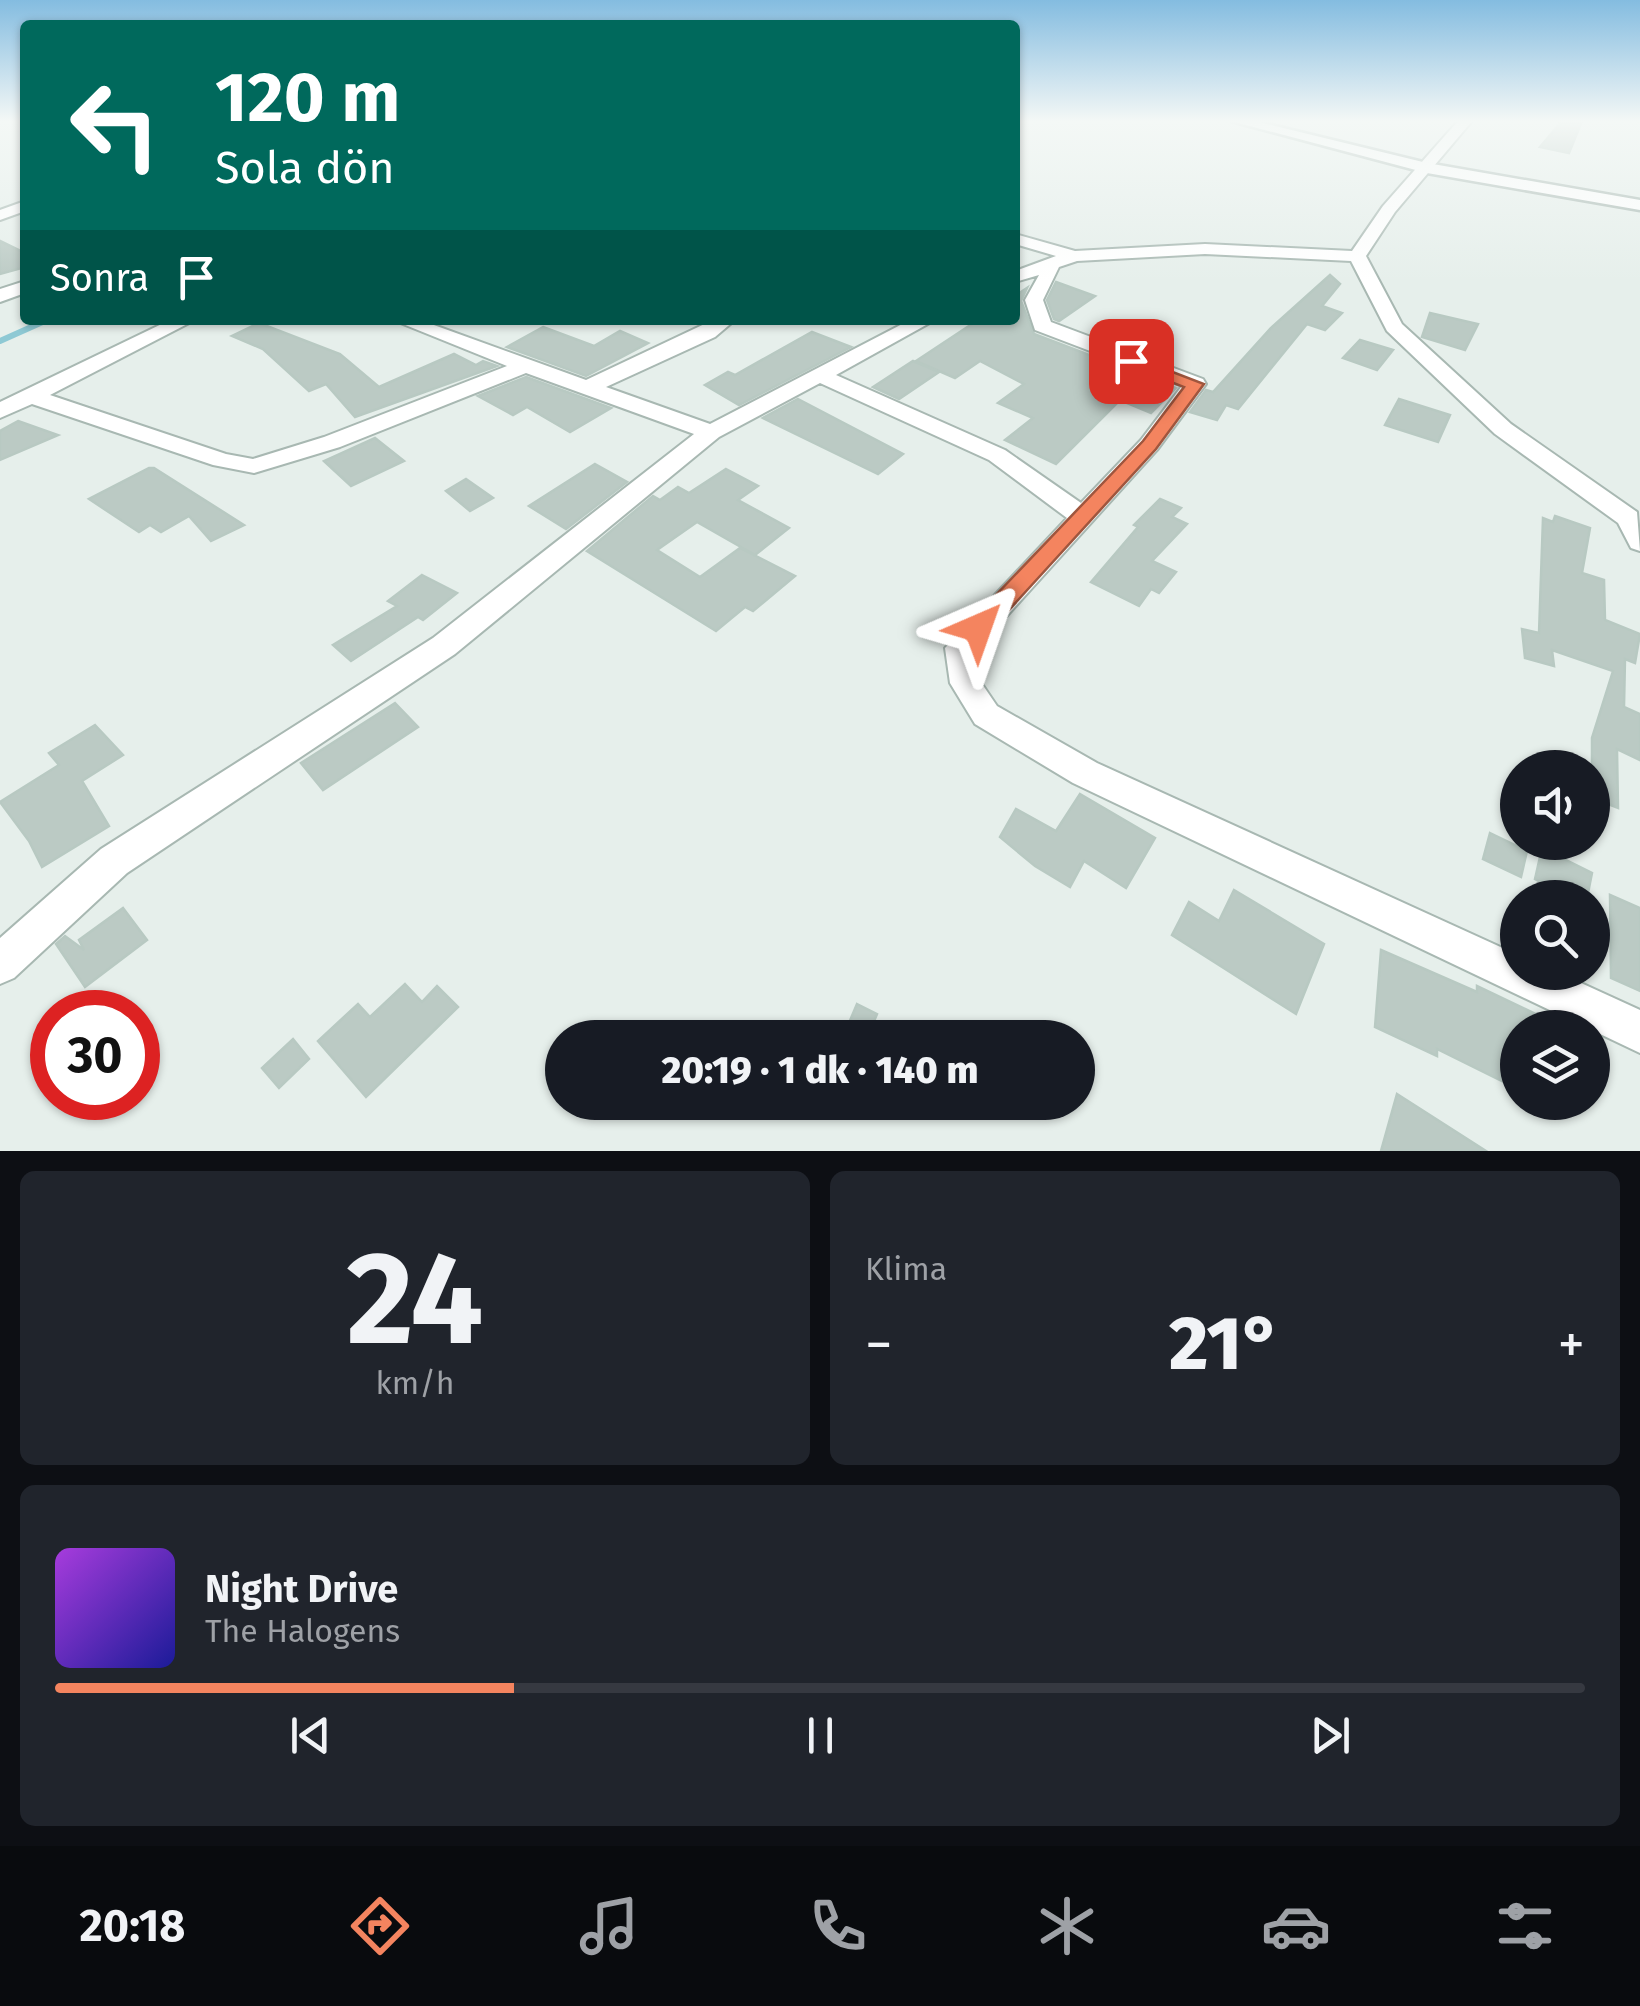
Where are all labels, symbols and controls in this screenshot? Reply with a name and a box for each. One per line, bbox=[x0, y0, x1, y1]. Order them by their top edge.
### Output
text: 120 m bbox=[215, 56, 400, 140]
icon: left bbox=[50, 60, 180, 190]
text: Sola dön bbox=[215, 141, 395, 195]
icon: arrive bbox=[169, 250, 224, 305]
text: Sonra bbox=[50, 255, 149, 301]
pin bbox=[1089, 319, 1174, 404]
icon: arrive bbox=[1104, 334, 1159, 389]
position arrow bbox=[926, 576, 1030, 680]
map controls bbox=[1500, 750, 1610, 1120]
button: sound bbox=[1500, 750, 1610, 860]
button: search bbox=[1500, 880, 1610, 990]
speed limit sign: 30 bbox=[30, 990, 160, 1120]
button: layers bbox=[1500, 1010, 1610, 1120]
text: 20:19 · 1 dk · 140 m bbox=[662, 1047, 978, 1093]
text: 24 bbox=[347, 1221, 483, 1377]
text: Klima bbox=[865, 1250, 947, 1288]
text: 21° bbox=[1169, 1299, 1281, 1389]
text: − bbox=[865, 1312, 893, 1378]
text: + bbox=[1558, 1312, 1585, 1378]
text: km/h bbox=[375, 1364, 455, 1402]
text: Night Drive bbox=[205, 1566, 398, 1612]
text: The Halogens bbox=[205, 1612, 400, 1650]
icon: previous bbox=[283, 1708, 338, 1763]
icon: pause bbox=[793, 1708, 848, 1763]
icon: next bbox=[1303, 1708, 1358, 1763]
icon: directions bbox=[345, 1891, 415, 1961]
icon: music bbox=[574, 1891, 644, 1961]
icon: phone bbox=[803, 1891, 873, 1961]
icon: climate bbox=[1032, 1891, 1102, 1961]
icon: car bbox=[1261, 1891, 1331, 1961]
icon: filters bbox=[1490, 1891, 1560, 1961]
text: 20:18 bbox=[80, 1899, 185, 1953]

